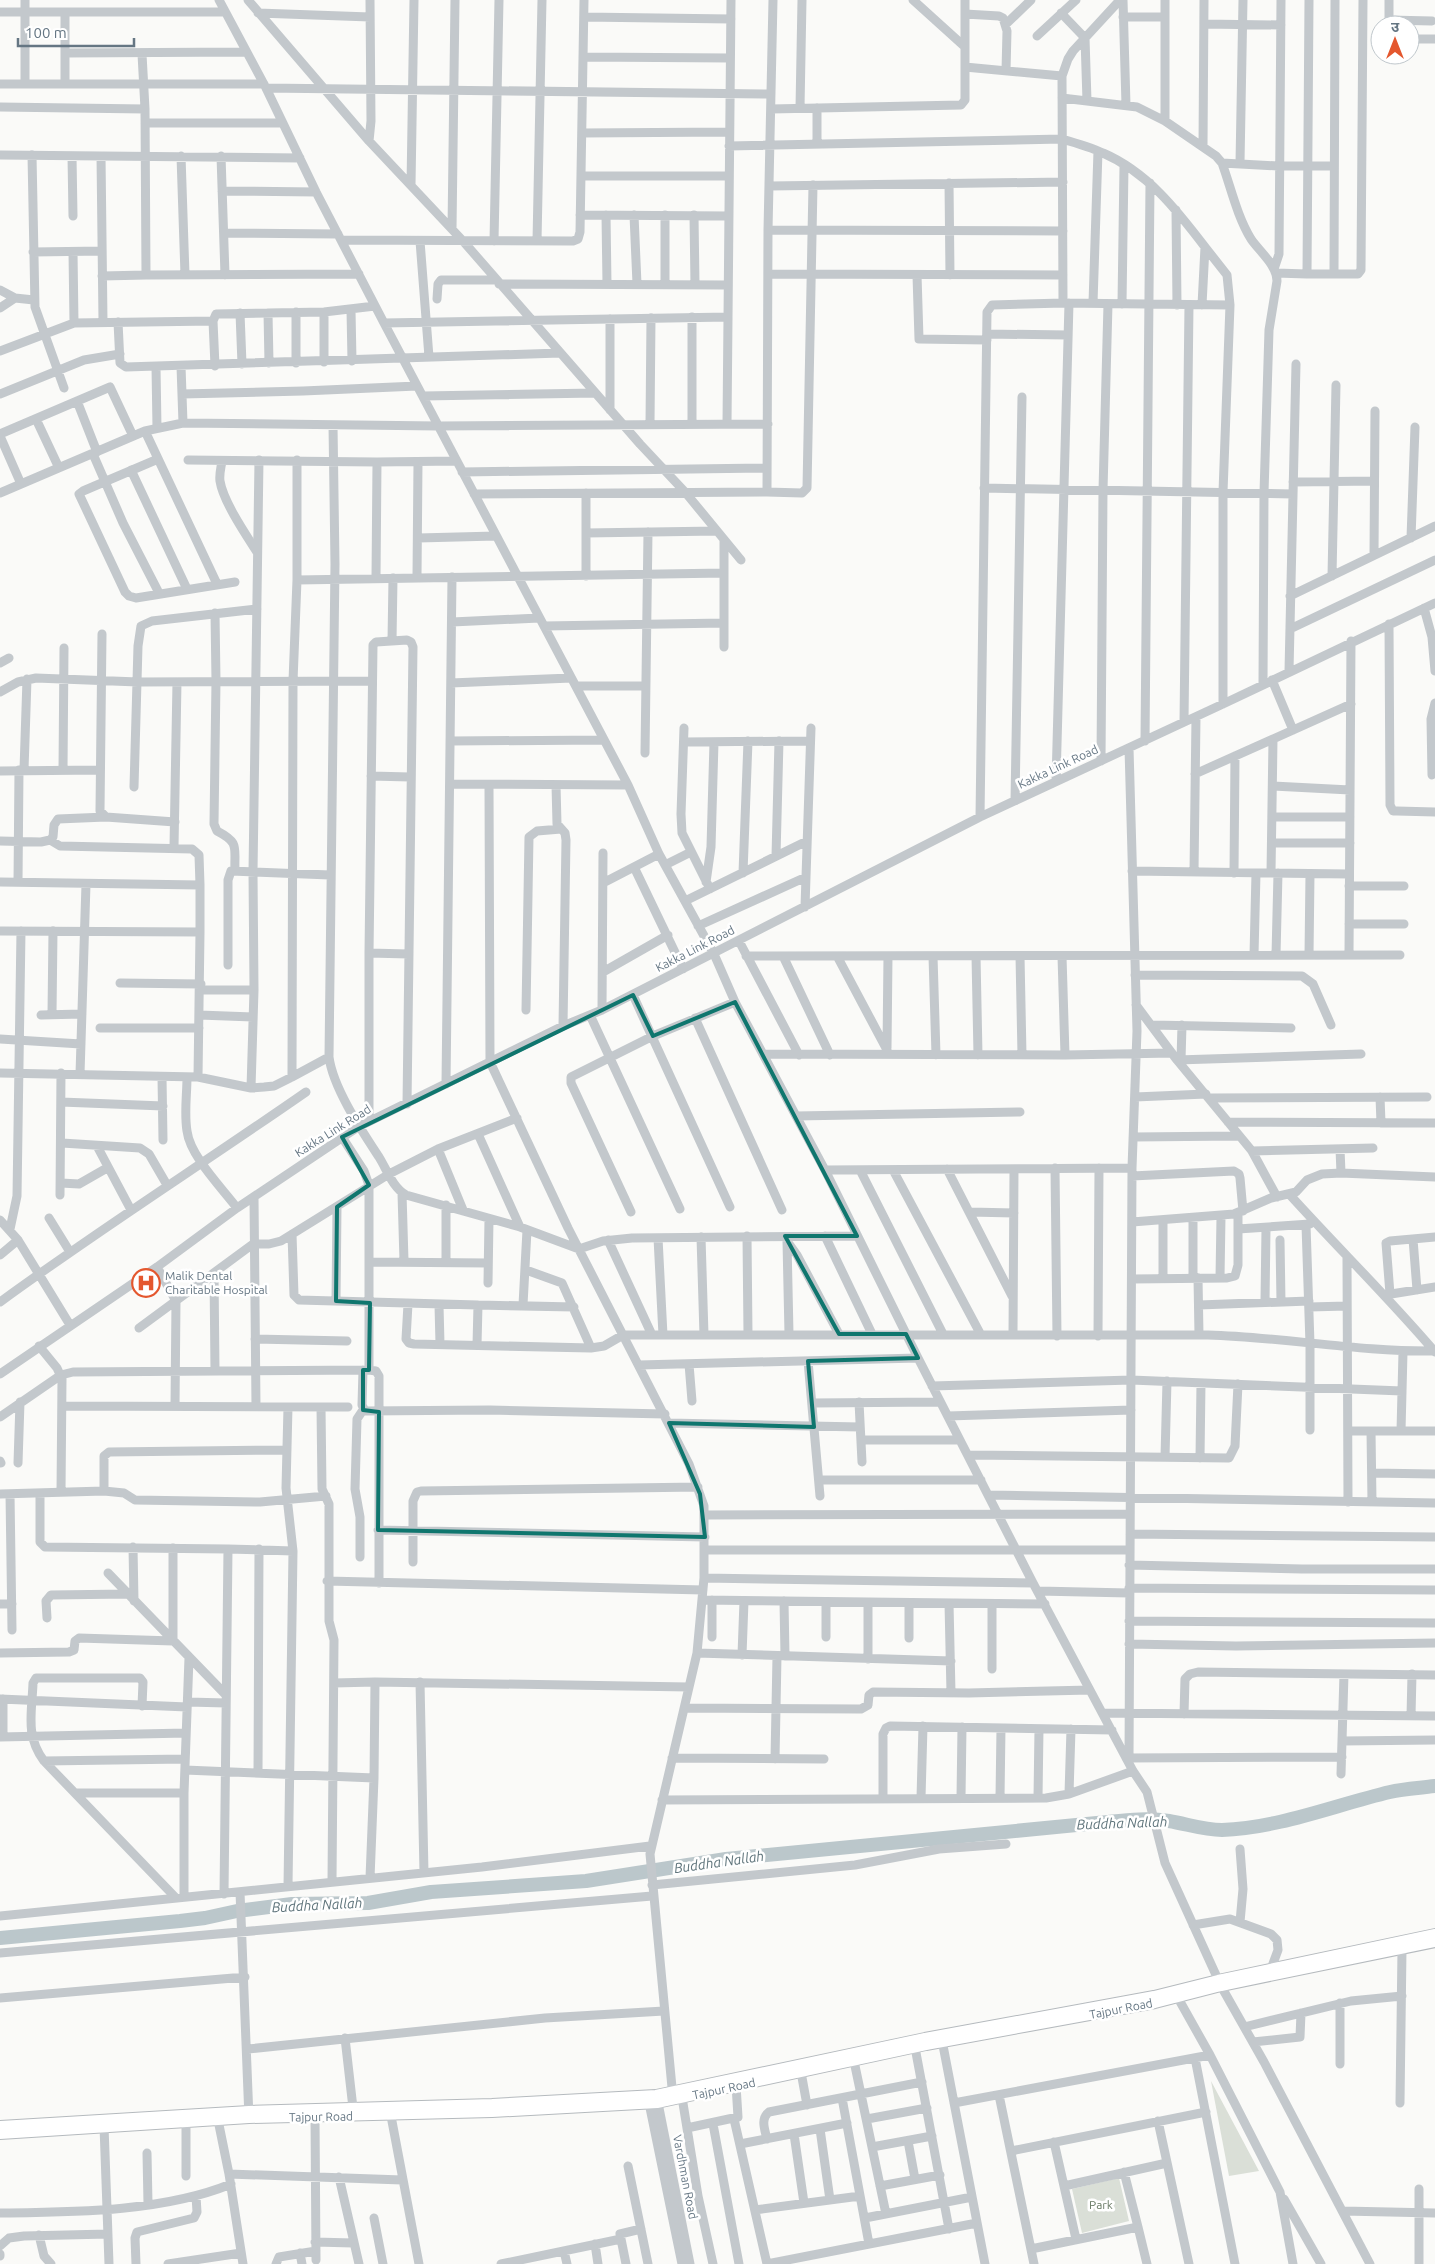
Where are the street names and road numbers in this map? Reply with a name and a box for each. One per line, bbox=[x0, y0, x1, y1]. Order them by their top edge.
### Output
street label: Kakka Link Road bbox=[1016, 742, 1100, 791]
street label: Kakka Link Road bbox=[653, 923, 736, 974]
street label: Kakka Link Road bbox=[292, 1102, 373, 1159]
street label: Tajpur Road bbox=[1088, 1996, 1154, 2021]
street label: Tajpur Road bbox=[691, 2075, 757, 2102]
street label: Tajpur Road bbox=[289, 2109, 353, 2124]
street label: Vardhman Road bbox=[671, 2134, 700, 2220]

